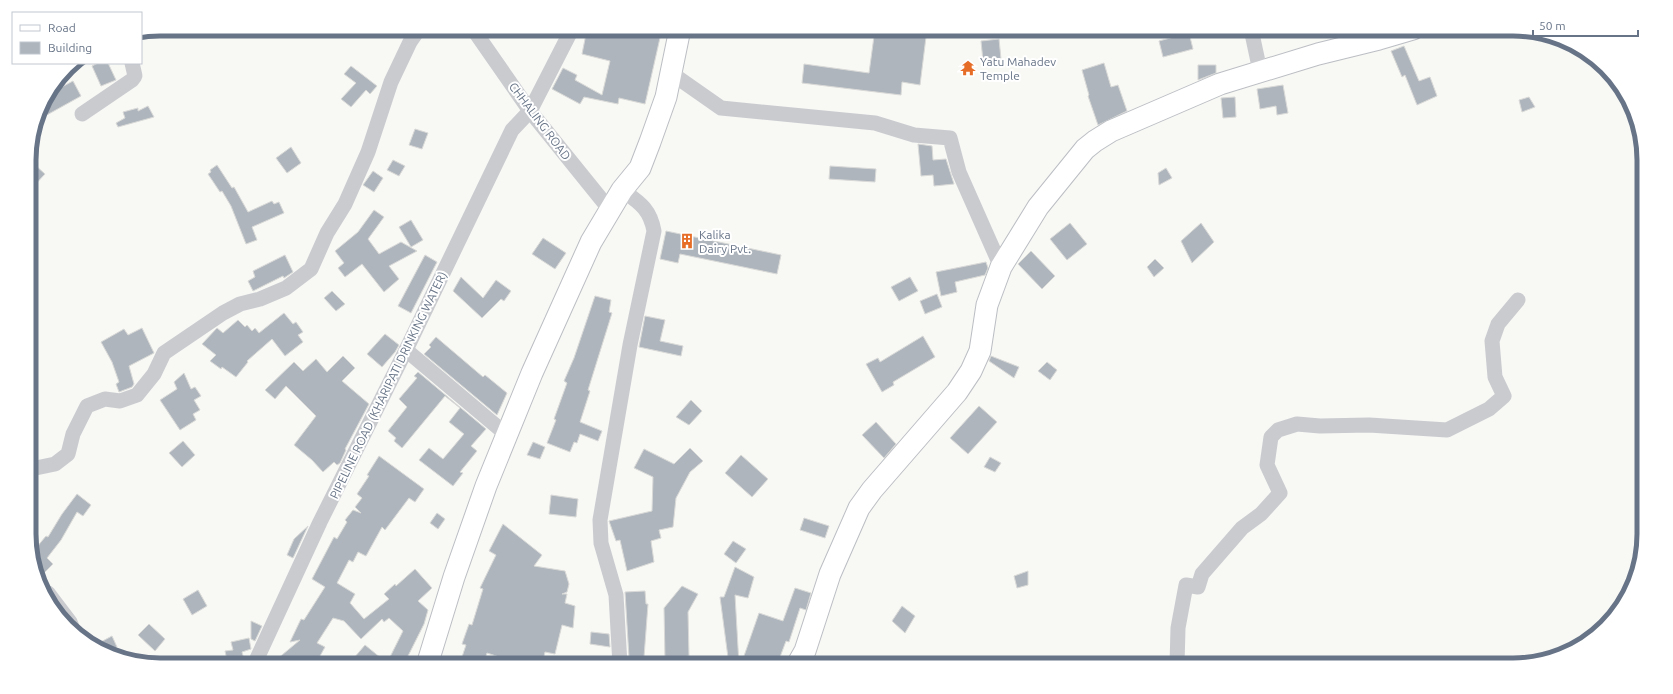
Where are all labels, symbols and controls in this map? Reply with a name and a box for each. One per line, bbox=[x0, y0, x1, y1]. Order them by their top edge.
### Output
legend bbox=[12, 12, 142, 64]
scale bar bbox=[1533, 12, 1638, 38]
text: 50 m bbox=[1539, 19, 1566, 32]
text: Road bbox=[48, 21, 76, 34]
text: Building bbox=[48, 41, 92, 54]
place label: Yatu Mahadev Temple bbox=[980, 55, 1056, 82]
temple icon: Yatu Mahadev Temple bbox=[959, 59, 977, 77]
street label: CHHALING ROAD bbox=[507, 80, 573, 162]
place label: Kalika Dairy Pvt. bbox=[699, 228, 751, 255]
building icon: Kalika Dairy Pvt. bbox=[678, 232, 696, 250]
street label: PIPELINE ROAD (KHARIPATI DRINKING WATER) bbox=[327, 269, 450, 501]

